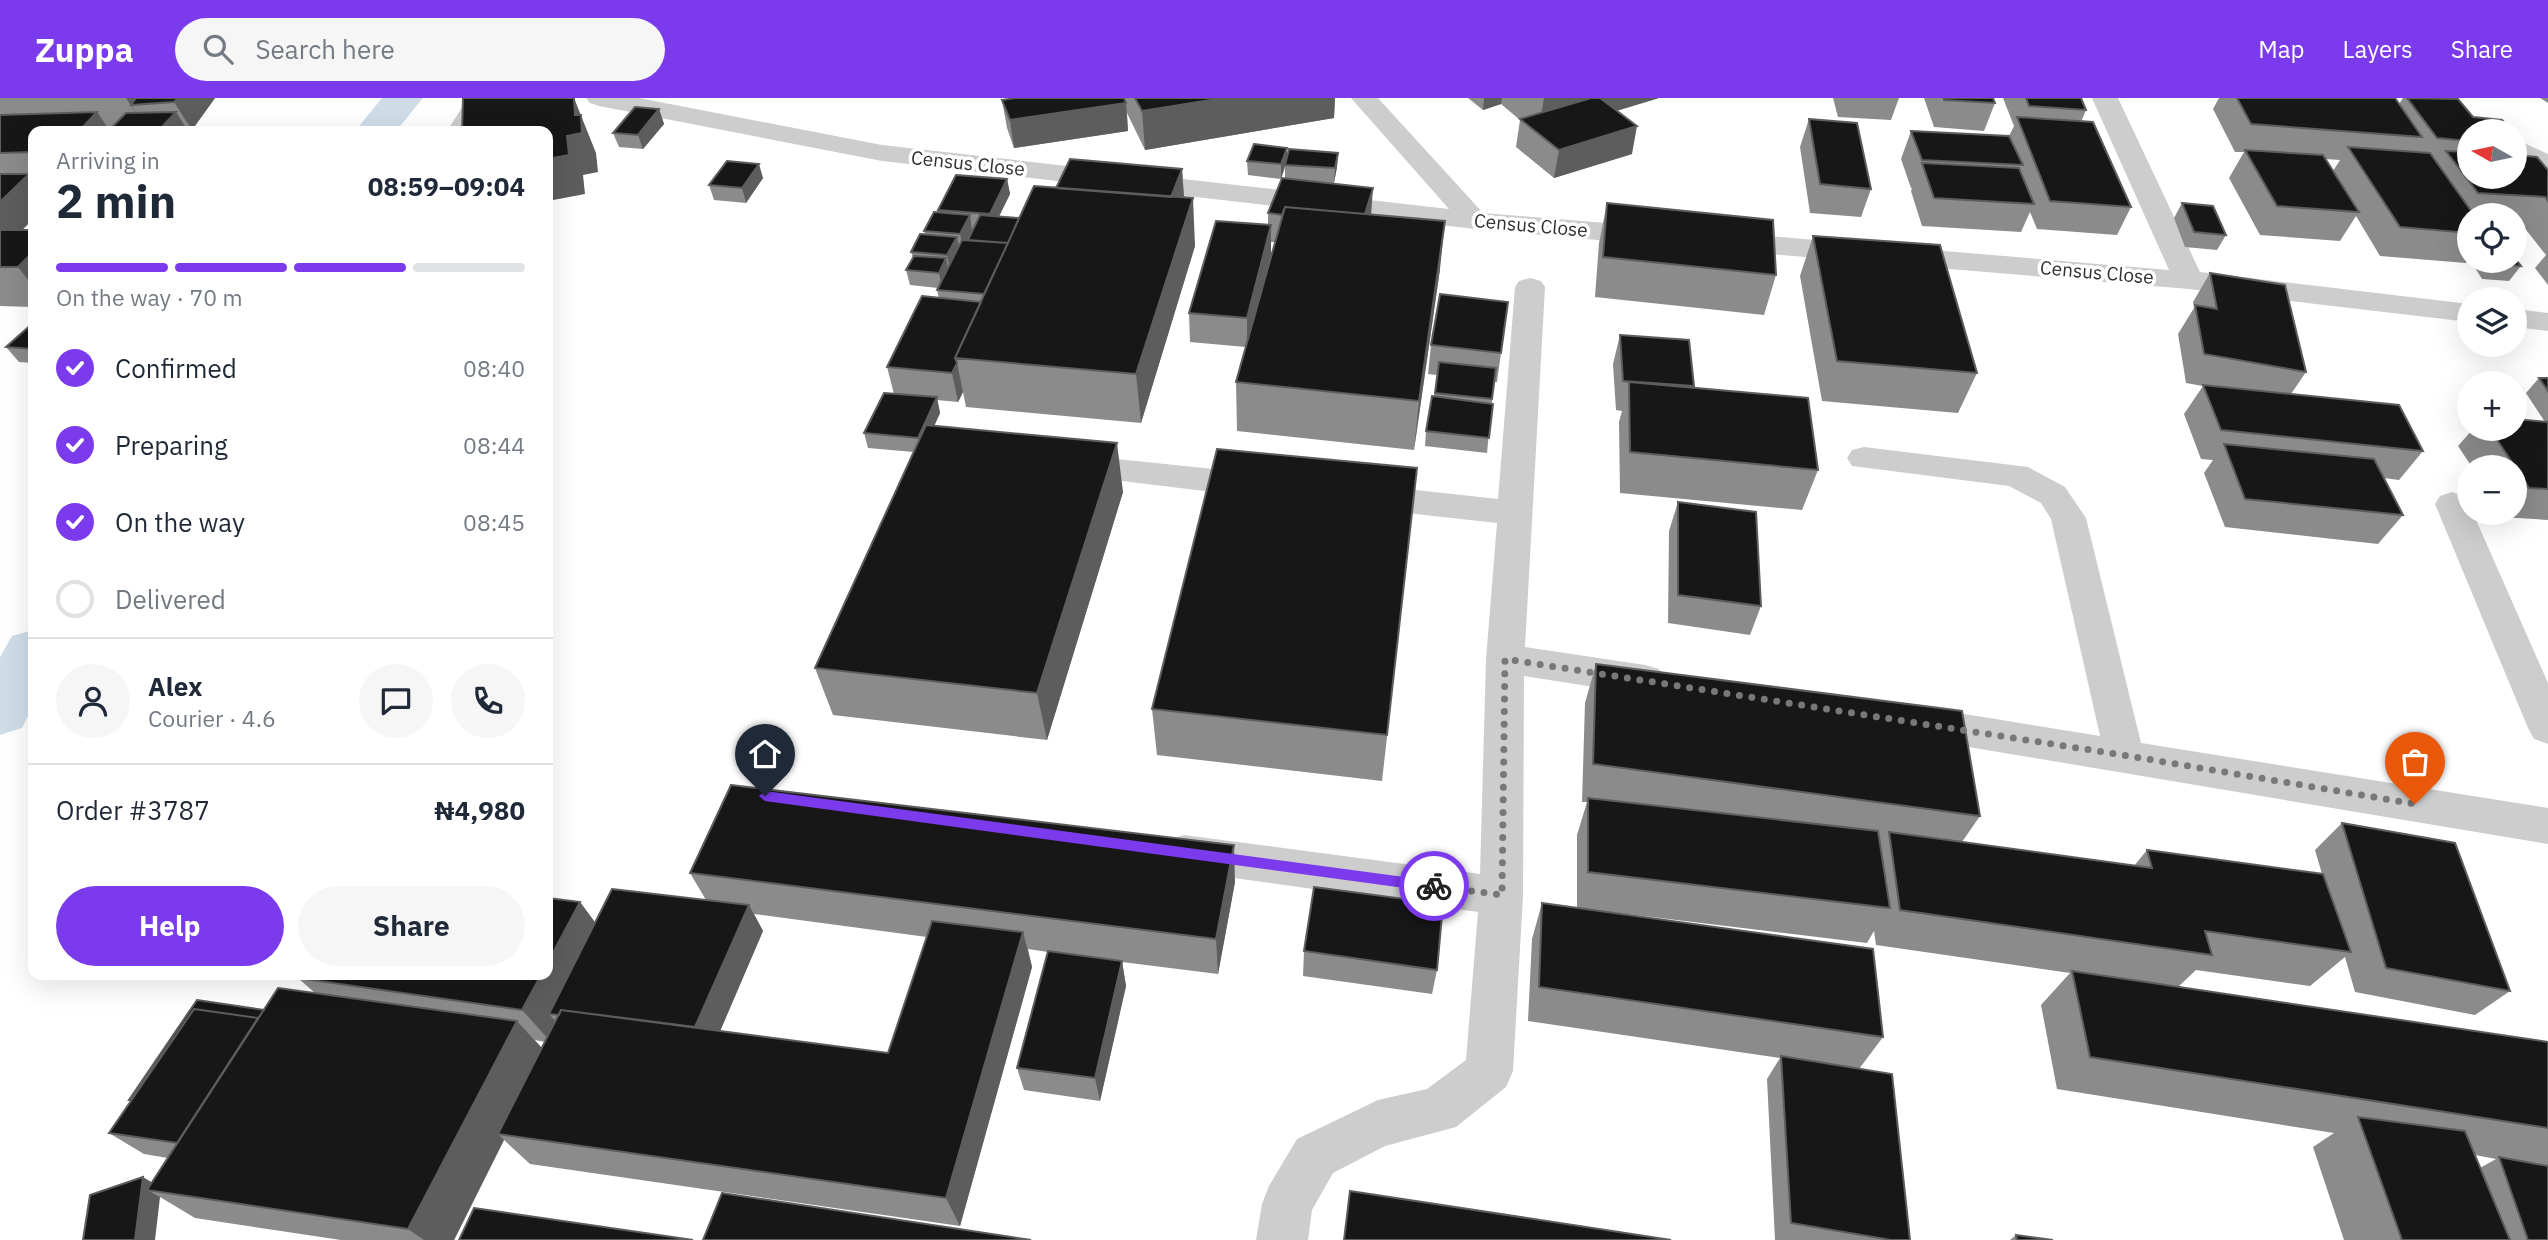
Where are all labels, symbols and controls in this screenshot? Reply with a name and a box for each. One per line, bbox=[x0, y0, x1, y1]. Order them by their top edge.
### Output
search box bbox=[175, 18, 665, 81]
text: Zuppa bbox=[35, 28, 133, 71]
icon: search bbox=[199, 30, 237, 68]
text: Search here bbox=[255, 32, 395, 66]
text: Map bbox=[2258, 33, 2305, 65]
text: Layers bbox=[2343, 33, 2413, 65]
text: Share bbox=[2451, 33, 2513, 65]
north arrow bbox=[2457, 119, 2527, 189]
map controls bbox=[2457, 119, 2527, 525]
text: Arriving in bbox=[56, 145, 160, 175]
street label: Census Close bbox=[910, 145, 1026, 181]
text: 08:59–09:04 bbox=[368, 169, 525, 203]
text: 2 min bbox=[56, 171, 176, 231]
button: locate bbox=[2457, 203, 2527, 273]
street label: Census Close bbox=[1473, 208, 1589, 242]
street label: Census Close bbox=[2039, 255, 2155, 289]
text: On the way · 70 m bbox=[56, 282, 243, 312]
button: layers bbox=[2457, 287, 2527, 357]
icon: check bbox=[56, 349, 94, 387]
text: Confirmed bbox=[115, 351, 237, 385]
text: 08:40 bbox=[463, 353, 525, 383]
button: + bbox=[2457, 371, 2527, 441]
icon: check bbox=[56, 426, 94, 464]
text: Preparing bbox=[115, 428, 228, 462]
text: 08:44 bbox=[463, 430, 525, 460]
button: − bbox=[2457, 455, 2527, 525]
icon: check bbox=[56, 503, 94, 541]
text: On the way bbox=[115, 505, 245, 539]
text: 08:45 bbox=[463, 507, 525, 537]
text: Delivered bbox=[115, 582, 226, 616]
button: person bbox=[56, 664, 130, 738]
button: chat bbox=[359, 664, 433, 738]
button: phone bbox=[451, 664, 525, 738]
text: Alex bbox=[148, 669, 202, 703]
text: Courier · 4.6 bbox=[148, 703, 276, 733]
pin bbox=[735, 724, 795, 796]
pin bbox=[2385, 732, 2445, 804]
icon: home bbox=[746, 735, 784, 773]
icon: bag bbox=[2396, 743, 2434, 781]
text: Order #3787 bbox=[56, 793, 210, 827]
text: ₦4,980 bbox=[434, 793, 525, 827]
courier bbox=[1399, 851, 1469, 921]
icon: bike bbox=[1415, 867, 1453, 905]
button: Help bbox=[56, 886, 284, 966]
button: Share bbox=[298, 886, 525, 966]

